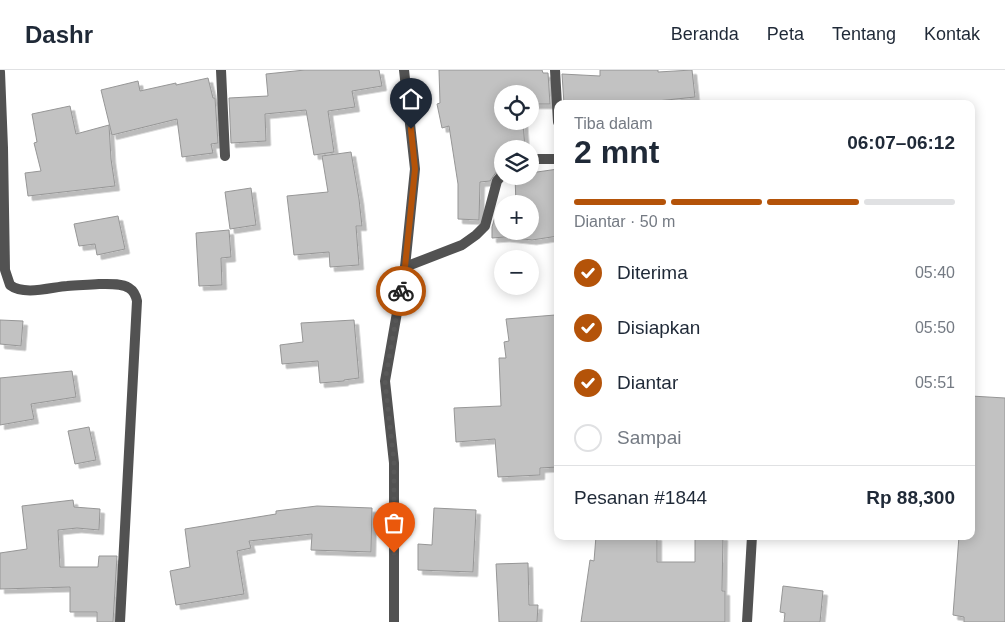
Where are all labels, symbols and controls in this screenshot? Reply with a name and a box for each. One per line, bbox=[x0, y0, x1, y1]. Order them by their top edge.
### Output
text: Dashr bbox=[25, 21, 93, 48]
text: Beranda bbox=[671, 24, 739, 44]
text: Peta bbox=[767, 24, 804, 44]
text: Tentang bbox=[832, 24, 896, 44]
text: Kontak bbox=[924, 24, 980, 44]
pin bbox=[390, 78, 432, 129]
icon: home bbox=[397, 85, 425, 113]
map controls bbox=[494, 85, 539, 295]
button: locate bbox=[494, 85, 539, 130]
text: Tiba dalam bbox=[574, 115, 653, 132]
text: 06:07–06:12 bbox=[847, 132, 955, 153]
text: 2 mnt bbox=[574, 134, 659, 170]
button: layers bbox=[494, 140, 539, 185]
button: + bbox=[494, 195, 539, 240]
text: Diantar · 50 m bbox=[574, 213, 675, 230]
button: − bbox=[494, 250, 539, 295]
icon: check bbox=[574, 259, 602, 287]
text: Diterima bbox=[617, 262, 688, 283]
text: 05:40 bbox=[915, 264, 955, 281]
courier bbox=[376, 266, 426, 316]
icon: bike bbox=[387, 277, 415, 305]
icon: check bbox=[574, 314, 602, 342]
text: Disiapkan bbox=[617, 317, 700, 338]
text: 05:50 bbox=[915, 319, 955, 336]
icon: check bbox=[574, 369, 602, 397]
text: Diantar bbox=[617, 372, 678, 393]
text: 05:51 bbox=[915, 374, 955, 391]
text: Sampai bbox=[617, 427, 681, 448]
text: Pesanan #1844 bbox=[574, 487, 707, 508]
text: Rp 88,300 bbox=[866, 487, 955, 508]
pin bbox=[373, 502, 415, 553]
icon: bag bbox=[380, 509, 408, 537]

